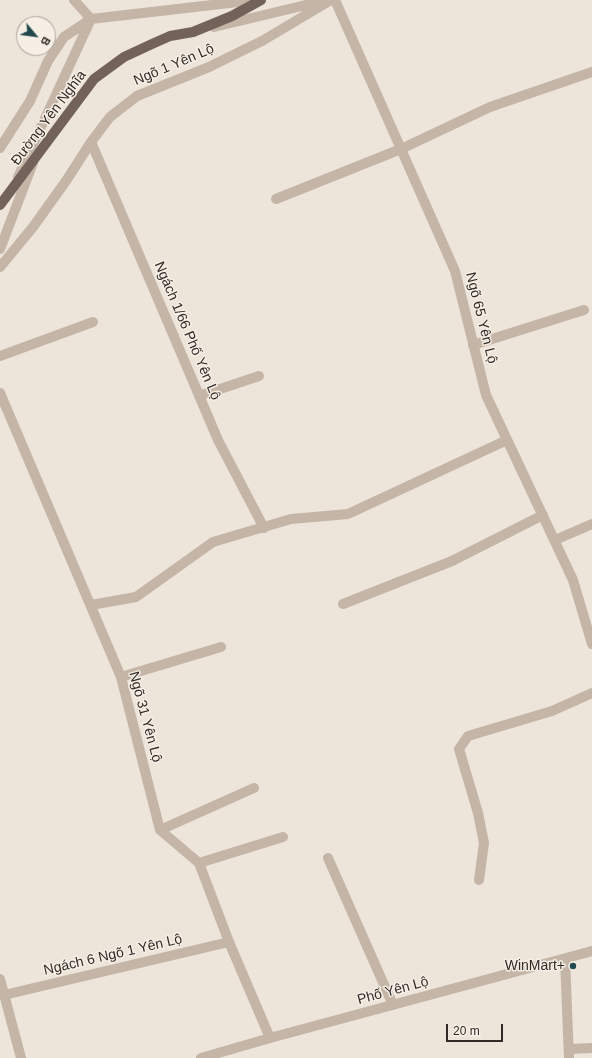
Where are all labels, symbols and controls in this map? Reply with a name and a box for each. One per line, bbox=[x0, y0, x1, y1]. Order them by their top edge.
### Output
north arrow bbox=[16, 16, 56, 56]
text: B bbox=[38, 35, 53, 48]
street label: Ngõ 1 Yên Lộ bbox=[131, 41, 217, 89]
street label: Đường Yên Nghĩa bbox=[8, 67, 90, 169]
street label: Ngách 1/66 Phố Yên Lộ bbox=[150, 259, 224, 403]
street label: Ngõ 65 Yên Lộ bbox=[462, 271, 500, 365]
street label: Ngõ 31 Yên Lộ bbox=[125, 670, 165, 764]
street label: Ngách 6 Ngõ 1 Yên Lộ bbox=[42, 931, 184, 979]
place label: WinMart+ bbox=[505, 958, 565, 974]
marker: WinMart+ bbox=[568, 961, 578, 971]
street label: Phố Yên Lộ bbox=[355, 973, 431, 1009]
scale bar bbox=[448, 1016, 505, 1042]
text: 20 m bbox=[453, 1024, 480, 1038]

